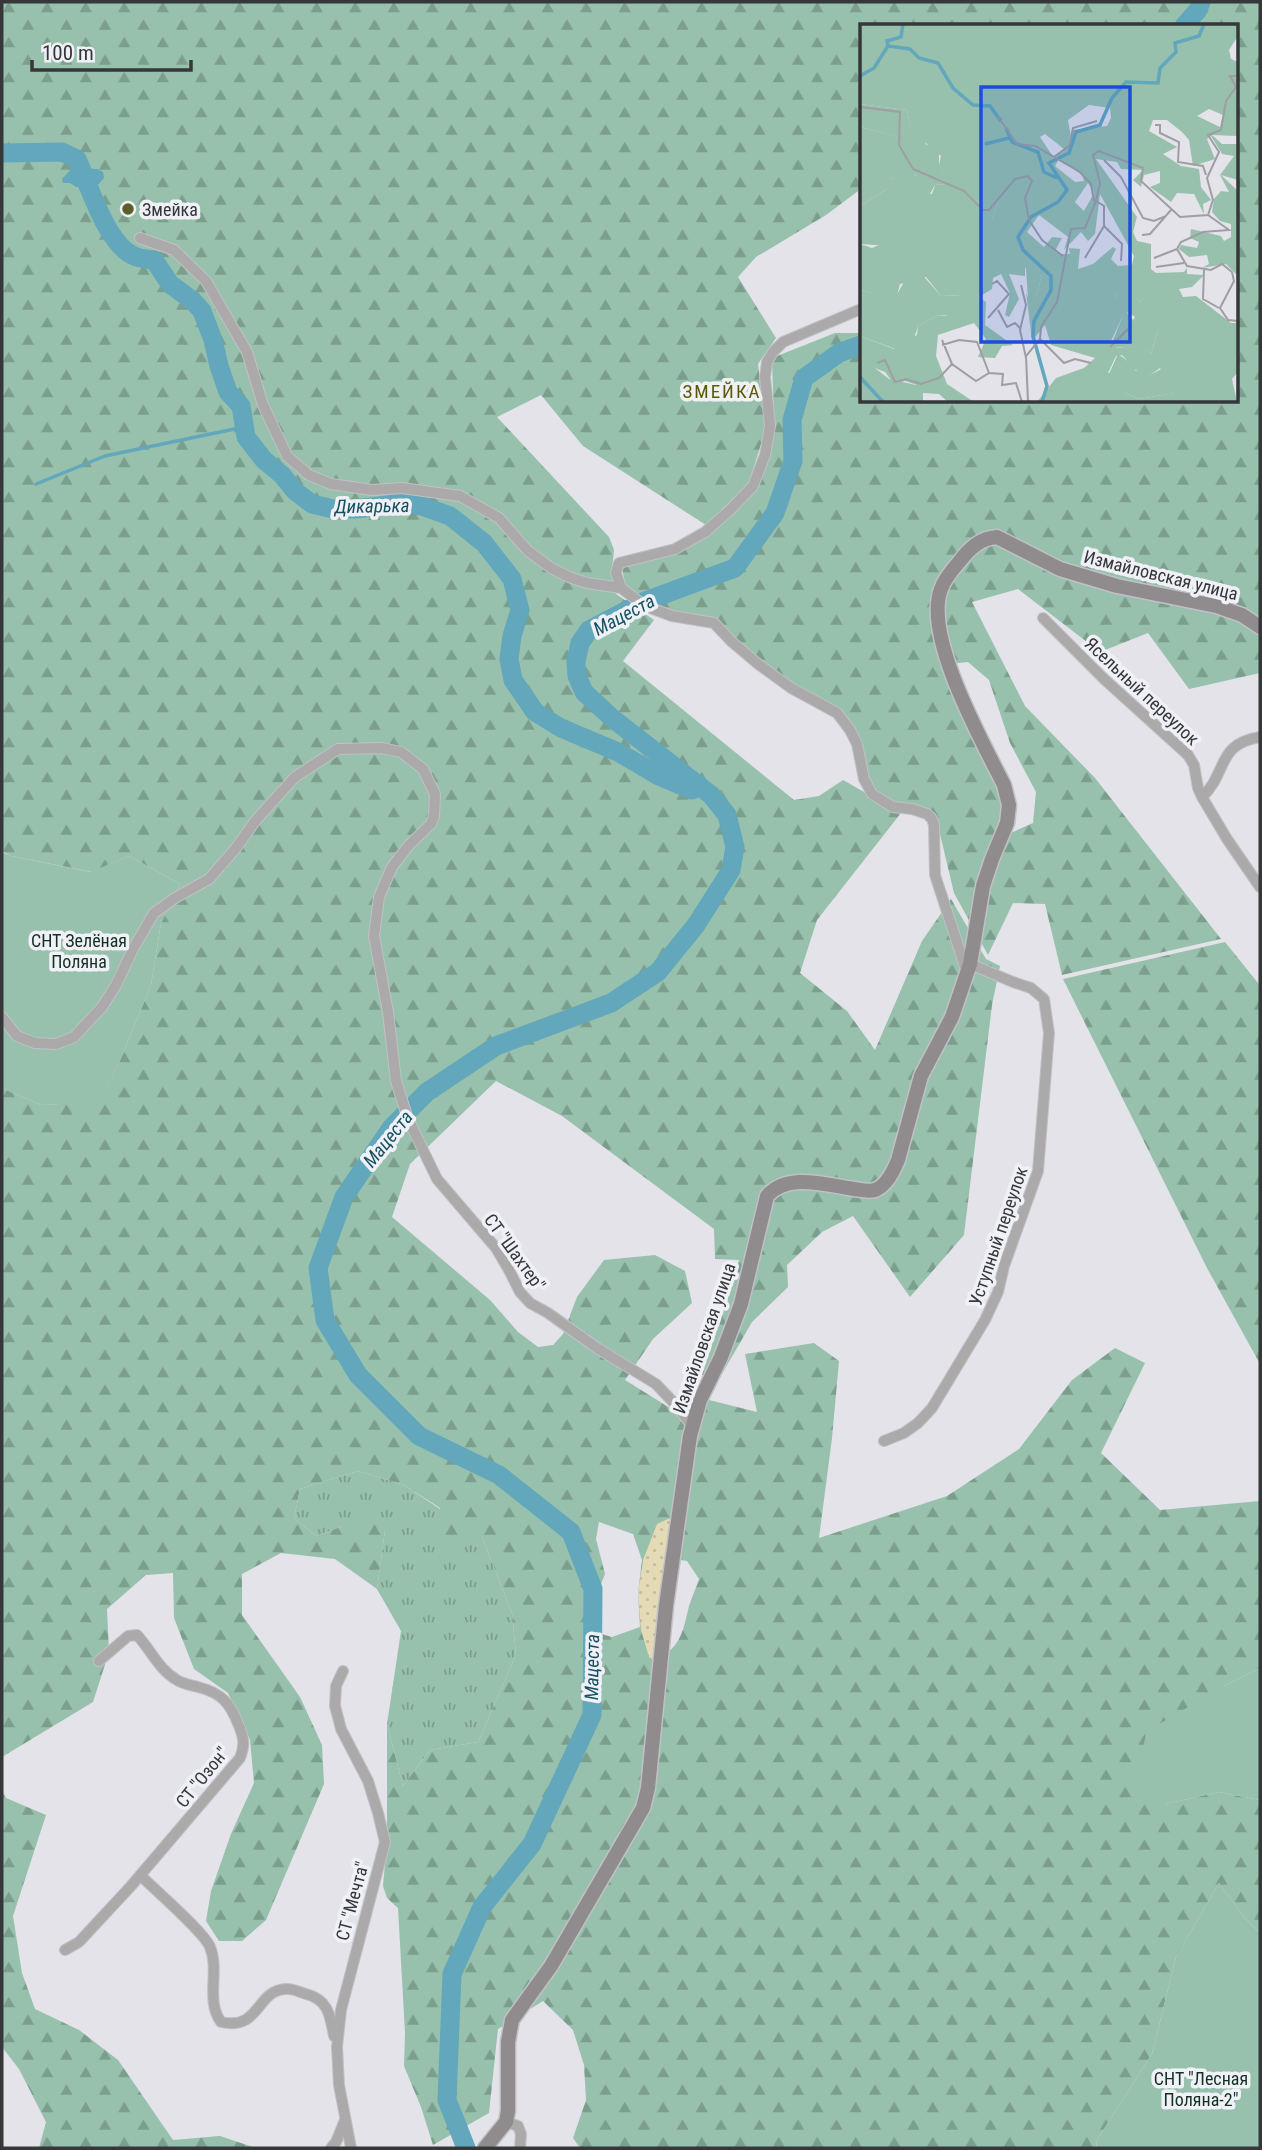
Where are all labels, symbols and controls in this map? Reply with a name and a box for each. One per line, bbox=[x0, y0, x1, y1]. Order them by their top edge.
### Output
inset map bbox=[860, 24, 1238, 402]
scale bar bbox=[32, 28, 191, 72]
text: 100 m bbox=[42, 41, 94, 65]
place label: Змейка bbox=[142, 199, 198, 220]
marker: Змейка bbox=[120, 201, 136, 217]
district label: ЗМЕЙКА bbox=[682, 380, 762, 403]
water label: Дикарька bbox=[332, 494, 410, 518]
street label: Измайловская улица bbox=[1082, 546, 1240, 604]
water label: Мацеста bbox=[589, 589, 659, 641]
street label: Ясельный переулок bbox=[1081, 633, 1204, 749]
park label: СНТ Зелёная Поляна bbox=[31, 930, 127, 972]
water label: Мацеста bbox=[358, 1106, 418, 1172]
street label: Уступный переулок bbox=[964, 1163, 1032, 1308]
street label: СТ "Шахтер" bbox=[480, 1209, 550, 1295]
street label: Измайловская улица bbox=[668, 1260, 740, 1416]
water label: Мацеста bbox=[580, 1634, 604, 1700]
street label: СТ "Озон" bbox=[171, 1743, 233, 1811]
street label: СТ "Мечта" bbox=[331, 1859, 373, 1943]
park label: СНТ "Лесная Поляна-2" bbox=[1154, 2068, 1248, 2110]

